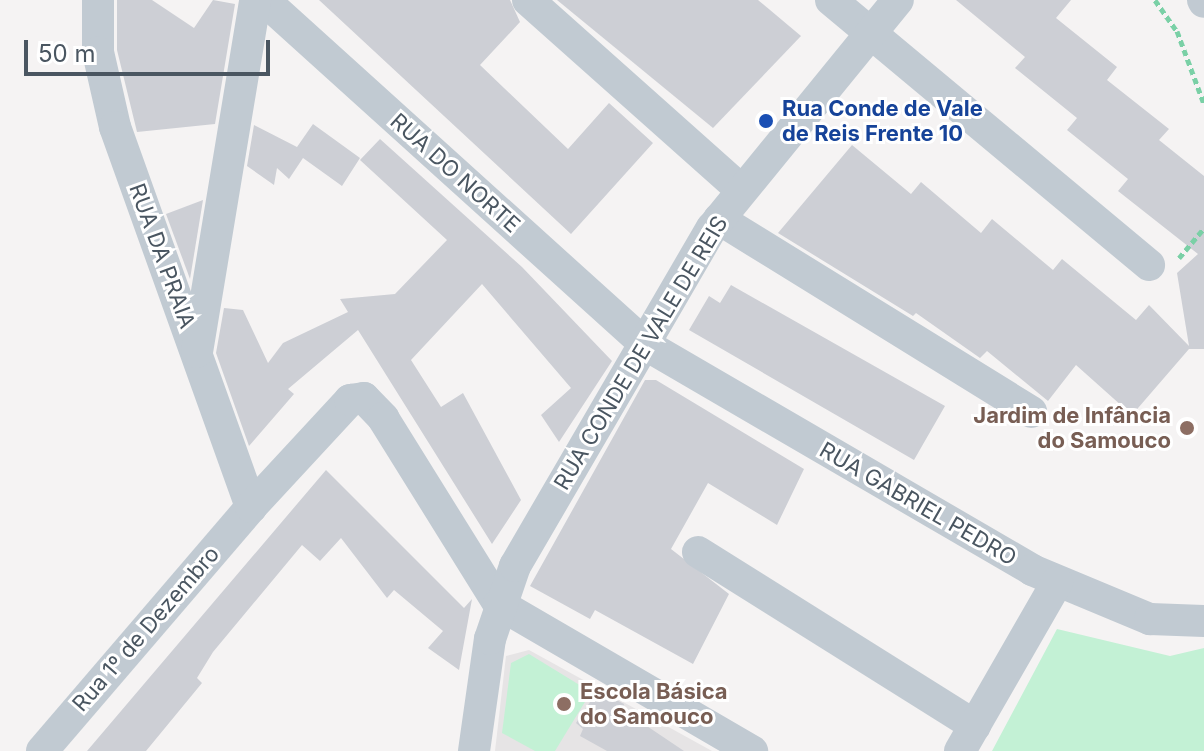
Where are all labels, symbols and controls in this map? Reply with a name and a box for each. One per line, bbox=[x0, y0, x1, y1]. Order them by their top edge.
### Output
scale bar bbox=[28, 24, 274, 74]
text: 50 m bbox=[38, 39, 96, 68]
place label: Rua Conde de Vale de Reis Frente 10 bbox=[782, 95, 983, 146]
street label: RUA DO NORTE bbox=[385, 108, 525, 238]
marker: Rua Conde de Vale de Reis Frente 10 bbox=[757, 112, 775, 130]
street label: RUA DA PRAIA bbox=[124, 180, 200, 332]
street label: RUA CONDE DE VALE DE REIS bbox=[549, 211, 733, 495]
place label: Jardim de Infância do Samouco bbox=[973, 402, 1171, 454]
marker: Jardim de Infância do Samouco bbox=[1178, 419, 1196, 437]
street label: RUA GABRIEL PEDRO bbox=[815, 437, 1021, 571]
street label: Rua 1º de Dezembro bbox=[67, 541, 225, 717]
place label: Escola Básica do Samouco bbox=[580, 678, 728, 730]
marker: Escola Básica do Samouco bbox=[555, 695, 573, 713]

